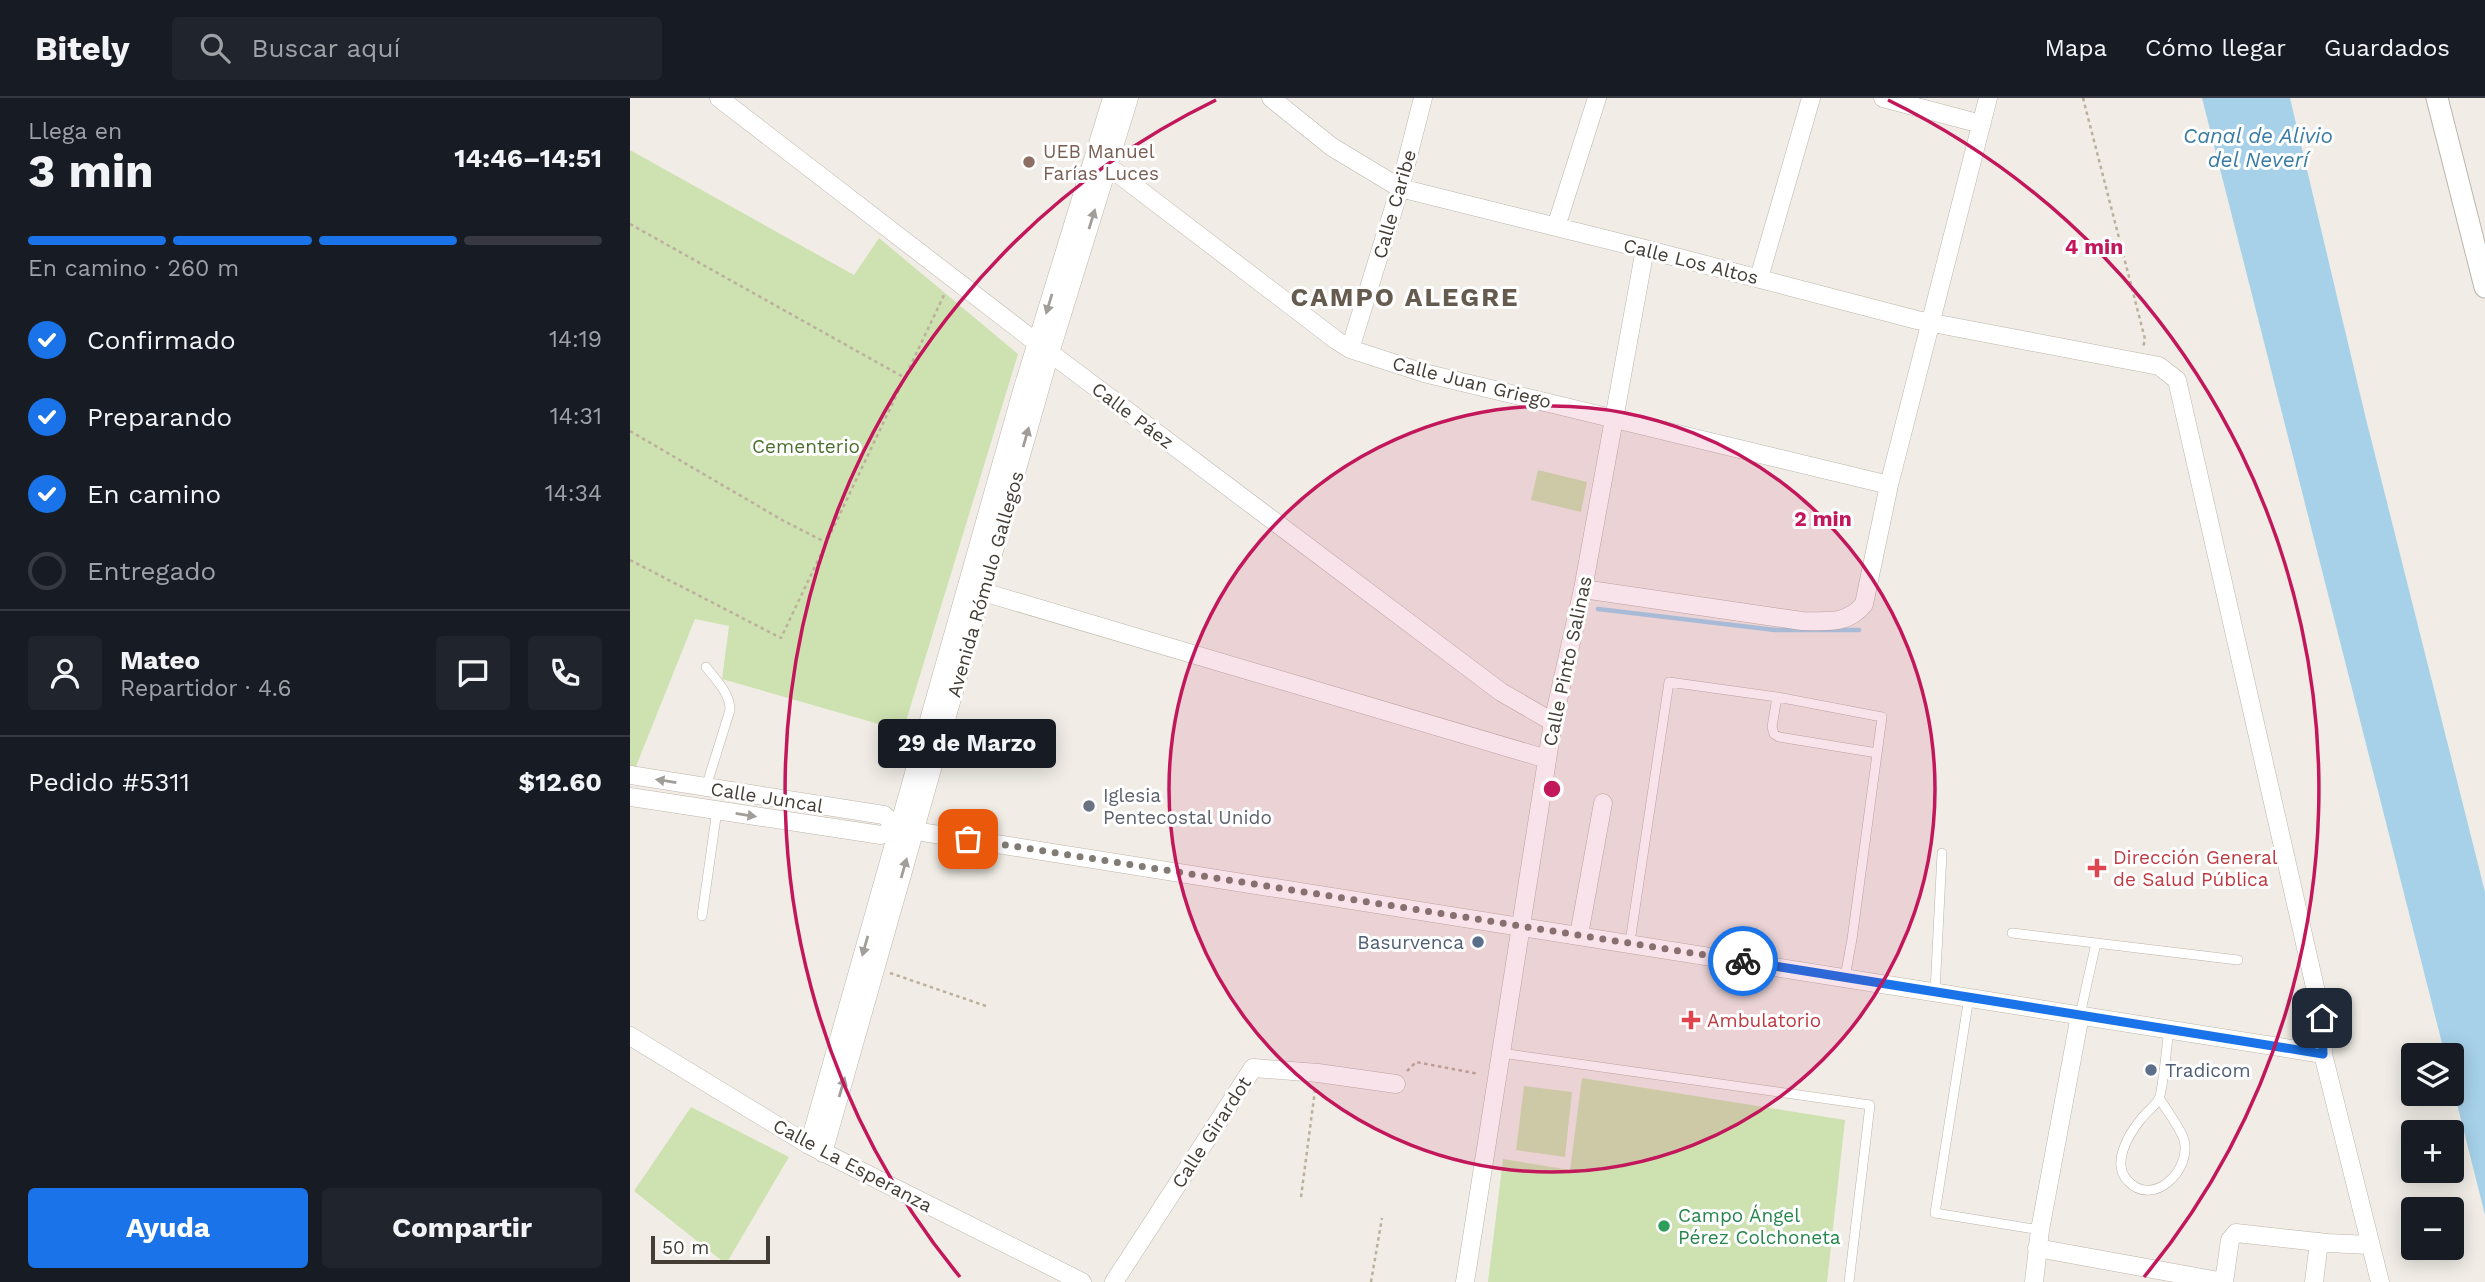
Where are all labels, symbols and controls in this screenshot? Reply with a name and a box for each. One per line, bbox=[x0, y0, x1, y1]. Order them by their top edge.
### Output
search box bbox=[172, 17, 662, 80]
text: Bitely bbox=[35, 29, 130, 68]
icon: search bbox=[196, 29, 234, 67]
text: Buscar aquí bbox=[252, 33, 400, 63]
text: Mapa bbox=[2045, 34, 2107, 62]
text: Cómo llegar bbox=[2145, 34, 2286, 62]
text: Guardados bbox=[2324, 34, 2450, 62]
text: Llega en bbox=[28, 118, 122, 145]
water label: Canal de Alivio del Neverí bbox=[2183, 123, 2333, 172]
place label: UEB Manuel Farías Luces bbox=[1043, 140, 1159, 185]
text: 14:46–14:51 bbox=[454, 143, 602, 173]
text: 3 min bbox=[28, 144, 154, 198]
street label: Calle Caribe bbox=[1368, 147, 1421, 261]
marker: UEB Manuel Farías Luces bbox=[1021, 154, 1037, 170]
one-way arrow bbox=[1087, 208, 1097, 229]
street label: Calle Los Altos bbox=[1621, 234, 1761, 289]
text: 4 min bbox=[2065, 234, 2123, 259]
text: En camino · 260 m bbox=[28, 255, 239, 282]
district label: CAMPO ALEGRE bbox=[1291, 282, 1519, 312]
one-way arrow bbox=[1043, 293, 1053, 314]
icon: check bbox=[28, 321, 66, 359]
text: Confirmado bbox=[87, 325, 236, 355]
text: 14:19 bbox=[549, 326, 602, 353]
street label: Calle Juan Griego bbox=[1390, 352, 1554, 413]
street label: Calle Páez bbox=[1087, 377, 1178, 454]
icon: check bbox=[28, 398, 66, 436]
text: Preparando bbox=[87, 402, 232, 432]
text: 14:31 bbox=[550, 403, 602, 430]
one-way arrow bbox=[1022, 426, 1032, 447]
park label: Cementerio bbox=[752, 435, 860, 458]
street label: Avenida Rómulo Gallegos bbox=[942, 468, 1029, 700]
icon: check bbox=[28, 475, 66, 513]
text: En camino bbox=[87, 479, 221, 509]
text: 14:34 bbox=[545, 480, 602, 507]
text: 2 min bbox=[1794, 506, 1852, 531]
text: Entregado bbox=[87, 556, 216, 586]
street label: Calle Pinto Salinas bbox=[1538, 574, 1597, 748]
button: person bbox=[28, 636, 102, 710]
button: chat bbox=[436, 636, 510, 710]
button: phone bbox=[528, 636, 602, 710]
text: Mateo bbox=[120, 645, 200, 675]
text: Repartidor · 4.6 bbox=[120, 675, 292, 702]
callout: 29 de Marzo bbox=[879, 720, 1057, 769]
text: 29 de Marzo bbox=[898, 730, 1036, 757]
text: Pedido #5311 bbox=[28, 767, 190, 797]
text: $12.60 bbox=[518, 767, 602, 797]
one-way arrow bbox=[655, 775, 677, 786]
street label: Calle Juncal bbox=[709, 777, 825, 818]
centre of rings bbox=[1540, 777, 1564, 801]
place label: Iglesia Pentecostal Unido bbox=[1103, 784, 1272, 829]
marker: Iglesia Pentecostal Unido bbox=[1081, 798, 1097, 814]
one-way arrow bbox=[735, 809, 757, 820]
pin bbox=[938, 809, 998, 869]
icon: bag bbox=[949, 820, 987, 858]
place label: Dirección General de Salud Pública bbox=[2113, 846, 2278, 891]
one-way arrow bbox=[899, 857, 910, 879]
marker: Dirección General de Salud Pública bbox=[2087, 858, 2107, 878]
courier bbox=[1708, 926, 1778, 996]
place label: Basurvenca bbox=[1357, 931, 1464, 954]
marker: Basurvenca bbox=[1470, 934, 1486, 950]
one-way arrow bbox=[859, 936, 869, 957]
icon: bike bbox=[1724, 942, 1762, 980]
pin bbox=[2292, 988, 2352, 1048]
icon: home bbox=[2303, 999, 2341, 1037]
place label: Ambulatorio bbox=[1707, 1009, 1821, 1032]
marker: Ambulatorio bbox=[1681, 1010, 1701, 1030]
map controls bbox=[2401, 1043, 2464, 1260]
button: layers bbox=[2401, 1043, 2464, 1106]
place label: Tradicom bbox=[2165, 1059, 2251, 1082]
marker: Tradicom bbox=[2143, 1062, 2159, 1078]
street label: Calle Girardot bbox=[1167, 1072, 1256, 1192]
one-way arrow bbox=[838, 1076, 848, 1097]
street label: Calle La Esperanza bbox=[769, 1114, 936, 1217]
button: + bbox=[2401, 1120, 2464, 1183]
button: Ayuda bbox=[28, 1188, 308, 1268]
button: Compartir bbox=[322, 1188, 602, 1268]
button: − bbox=[2401, 1197, 2464, 1260]
place label: Campo Ángel Pérez Colchoneta bbox=[1678, 1204, 1841, 1249]
marker: Campo Ángel Pérez Colchoneta bbox=[1656, 1218, 1672, 1234]
scale bar bbox=[651, 1233, 770, 1265]
text: 50 m bbox=[662, 1236, 709, 1259]

